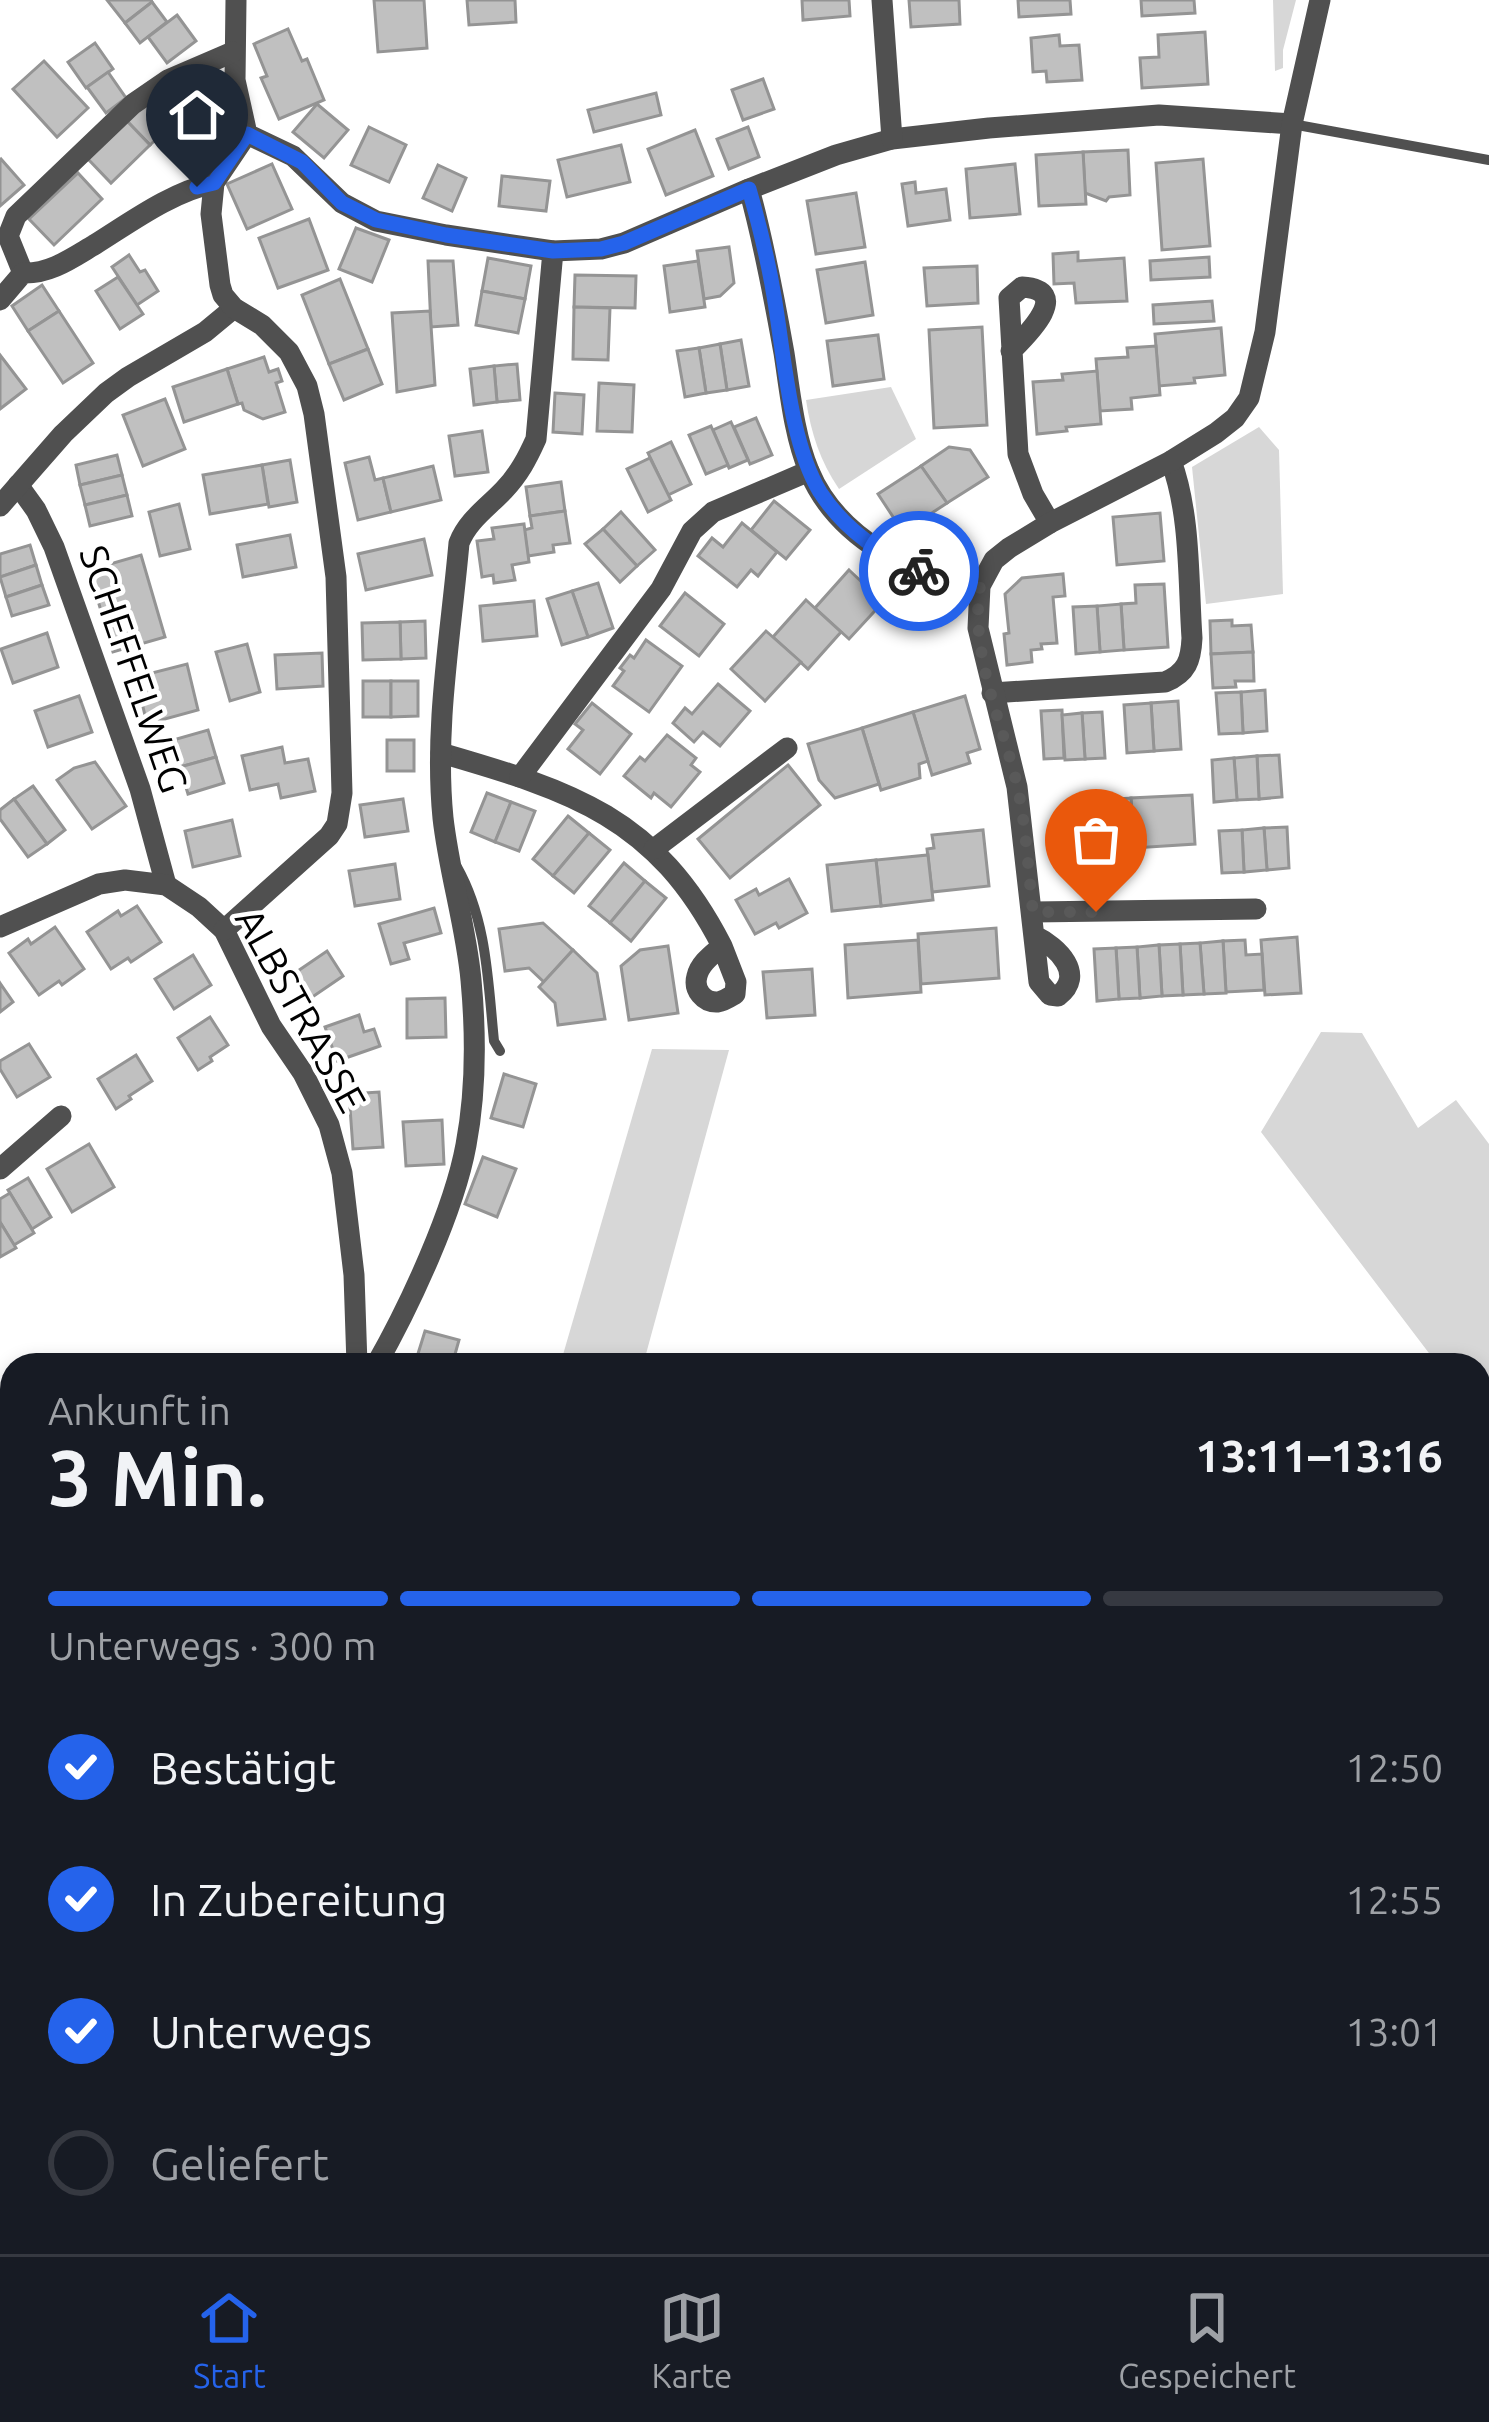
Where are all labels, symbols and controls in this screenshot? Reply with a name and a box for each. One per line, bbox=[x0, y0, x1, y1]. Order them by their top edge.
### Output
pin bbox=[146, 64, 248, 187]
icon: home bbox=[164, 82, 230, 148]
courier bbox=[859, 511, 979, 631]
icon: bike bbox=[886, 538, 952, 604]
street label: SCHEFFELWEG bbox=[72, 540, 197, 798]
pin bbox=[1045, 789, 1147, 912]
icon: bag bbox=[1063, 807, 1129, 873]
street label: ALBSTRASSE bbox=[228, 900, 375, 1119]
text: Ankunft in bbox=[48, 1389, 231, 1432]
text: 13:11–13:16 bbox=[1195, 1430, 1443, 1481]
text: 3 Min. bbox=[48, 1433, 266, 1521]
text: Unterwegs · 300 m bbox=[48, 1624, 376, 1667]
icon: check bbox=[48, 1734, 114, 1800]
text: Bestätigt bbox=[150, 1742, 336, 1793]
text: 12:50 bbox=[1345, 1746, 1443, 1789]
icon: check bbox=[48, 1866, 114, 1932]
text: In Zubereitung bbox=[150, 1874, 447, 1925]
text: 12:55 bbox=[1345, 1878, 1443, 1921]
icon: check bbox=[48, 1998, 114, 2064]
text: Unterwegs bbox=[150, 2006, 372, 2057]
text: 13:01 bbox=[1345, 2010, 1443, 2053]
text: Geliefert bbox=[150, 2138, 329, 2189]
tab: Start bbox=[193, 2285, 266, 2394]
tab: Karte bbox=[652, 2285, 732, 2394]
tab: Gespeichert bbox=[1118, 2285, 1296, 2394]

